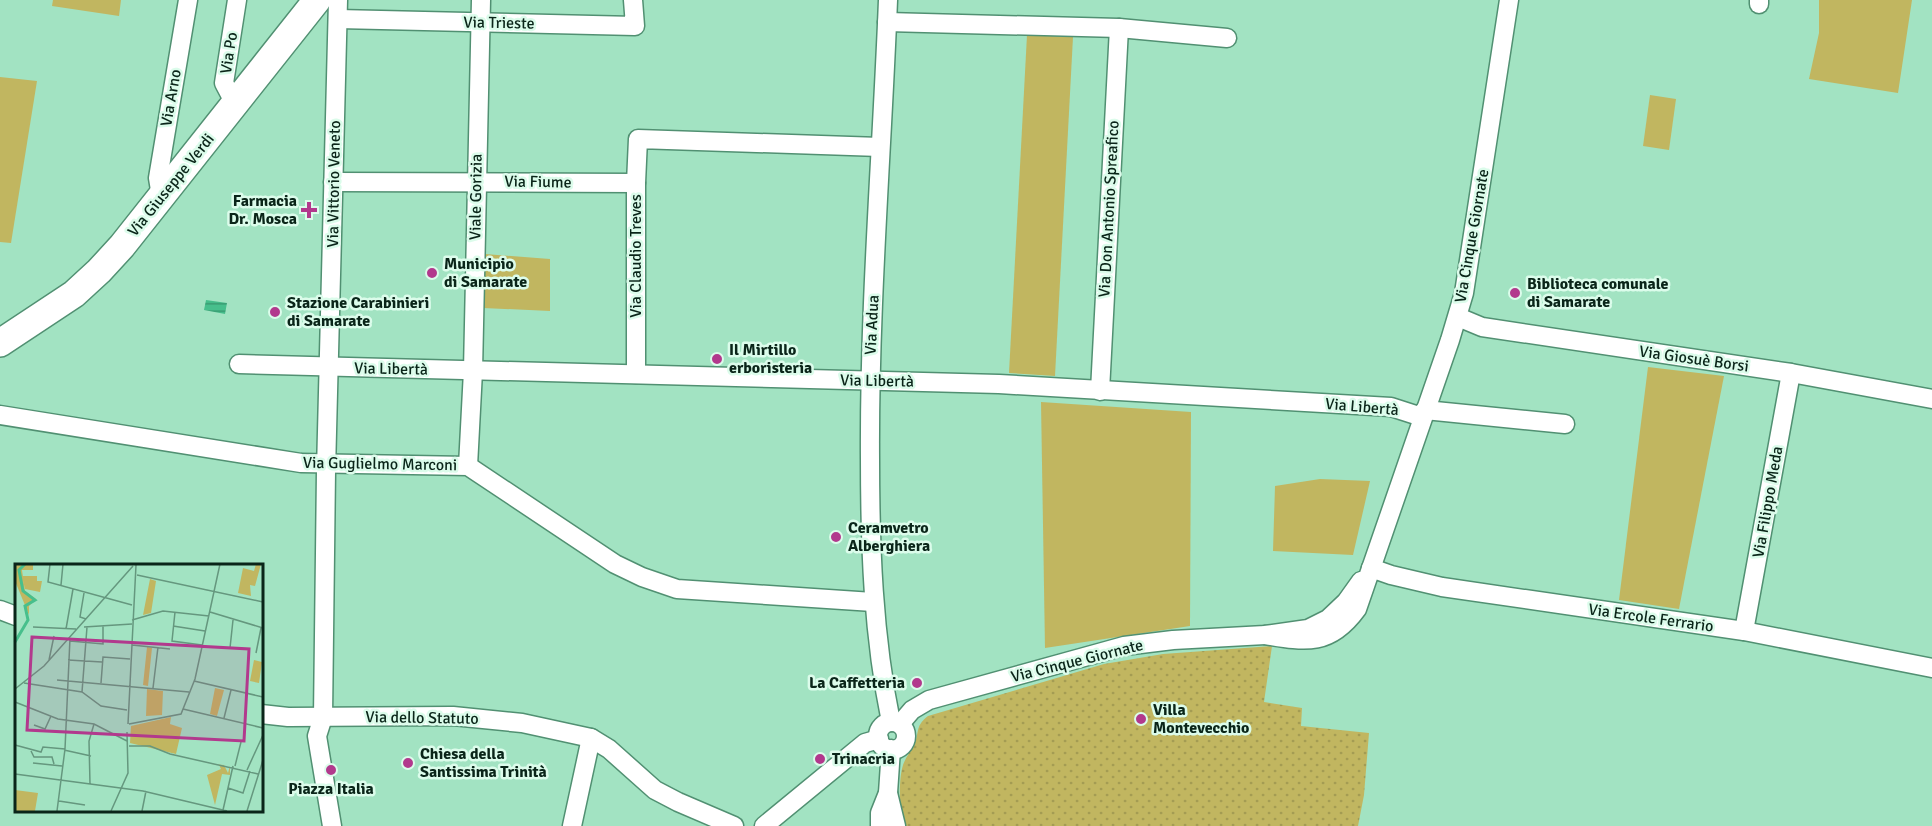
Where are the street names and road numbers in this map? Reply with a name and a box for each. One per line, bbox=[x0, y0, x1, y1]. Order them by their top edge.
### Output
street label: Via Trieste bbox=[463, 12, 535, 34]
street label: Via Po bbox=[216, 31, 242, 75]
street label: Via Arno bbox=[156, 68, 186, 128]
street label: Via Vittorio Veneto bbox=[323, 120, 345, 248]
street label: Via Don Antonio Spreafico bbox=[1094, 120, 1124, 298]
street label: Via Giuseppe Verdi bbox=[123, 129, 219, 241]
street label: Viale Gorizia bbox=[465, 154, 487, 240]
street label: Via Cinque Giornate bbox=[1450, 168, 1494, 304]
street label: Via Fiume bbox=[504, 171, 572, 193]
street label: Via Claudio Treves bbox=[626, 194, 646, 318]
street label: Via Adua bbox=[860, 294, 884, 356]
street label: Via Giosuè Borsi bbox=[1638, 341, 1750, 377]
street label: Via Libertà bbox=[354, 358, 428, 380]
street label: Via Libertà bbox=[840, 370, 914, 392]
street label: Via Libertà bbox=[1324, 394, 1400, 420]
street label: Via Filippo Meda bbox=[1748, 445, 1788, 559]
street label: Via Guglielmo Marconi bbox=[303, 453, 457, 475]
street label: Via Ercole Ferrario bbox=[1587, 599, 1715, 637]
street label: Via Cinque Giornate bbox=[1009, 635, 1145, 687]
street label: Via dello Statuto bbox=[365, 707, 479, 729]

